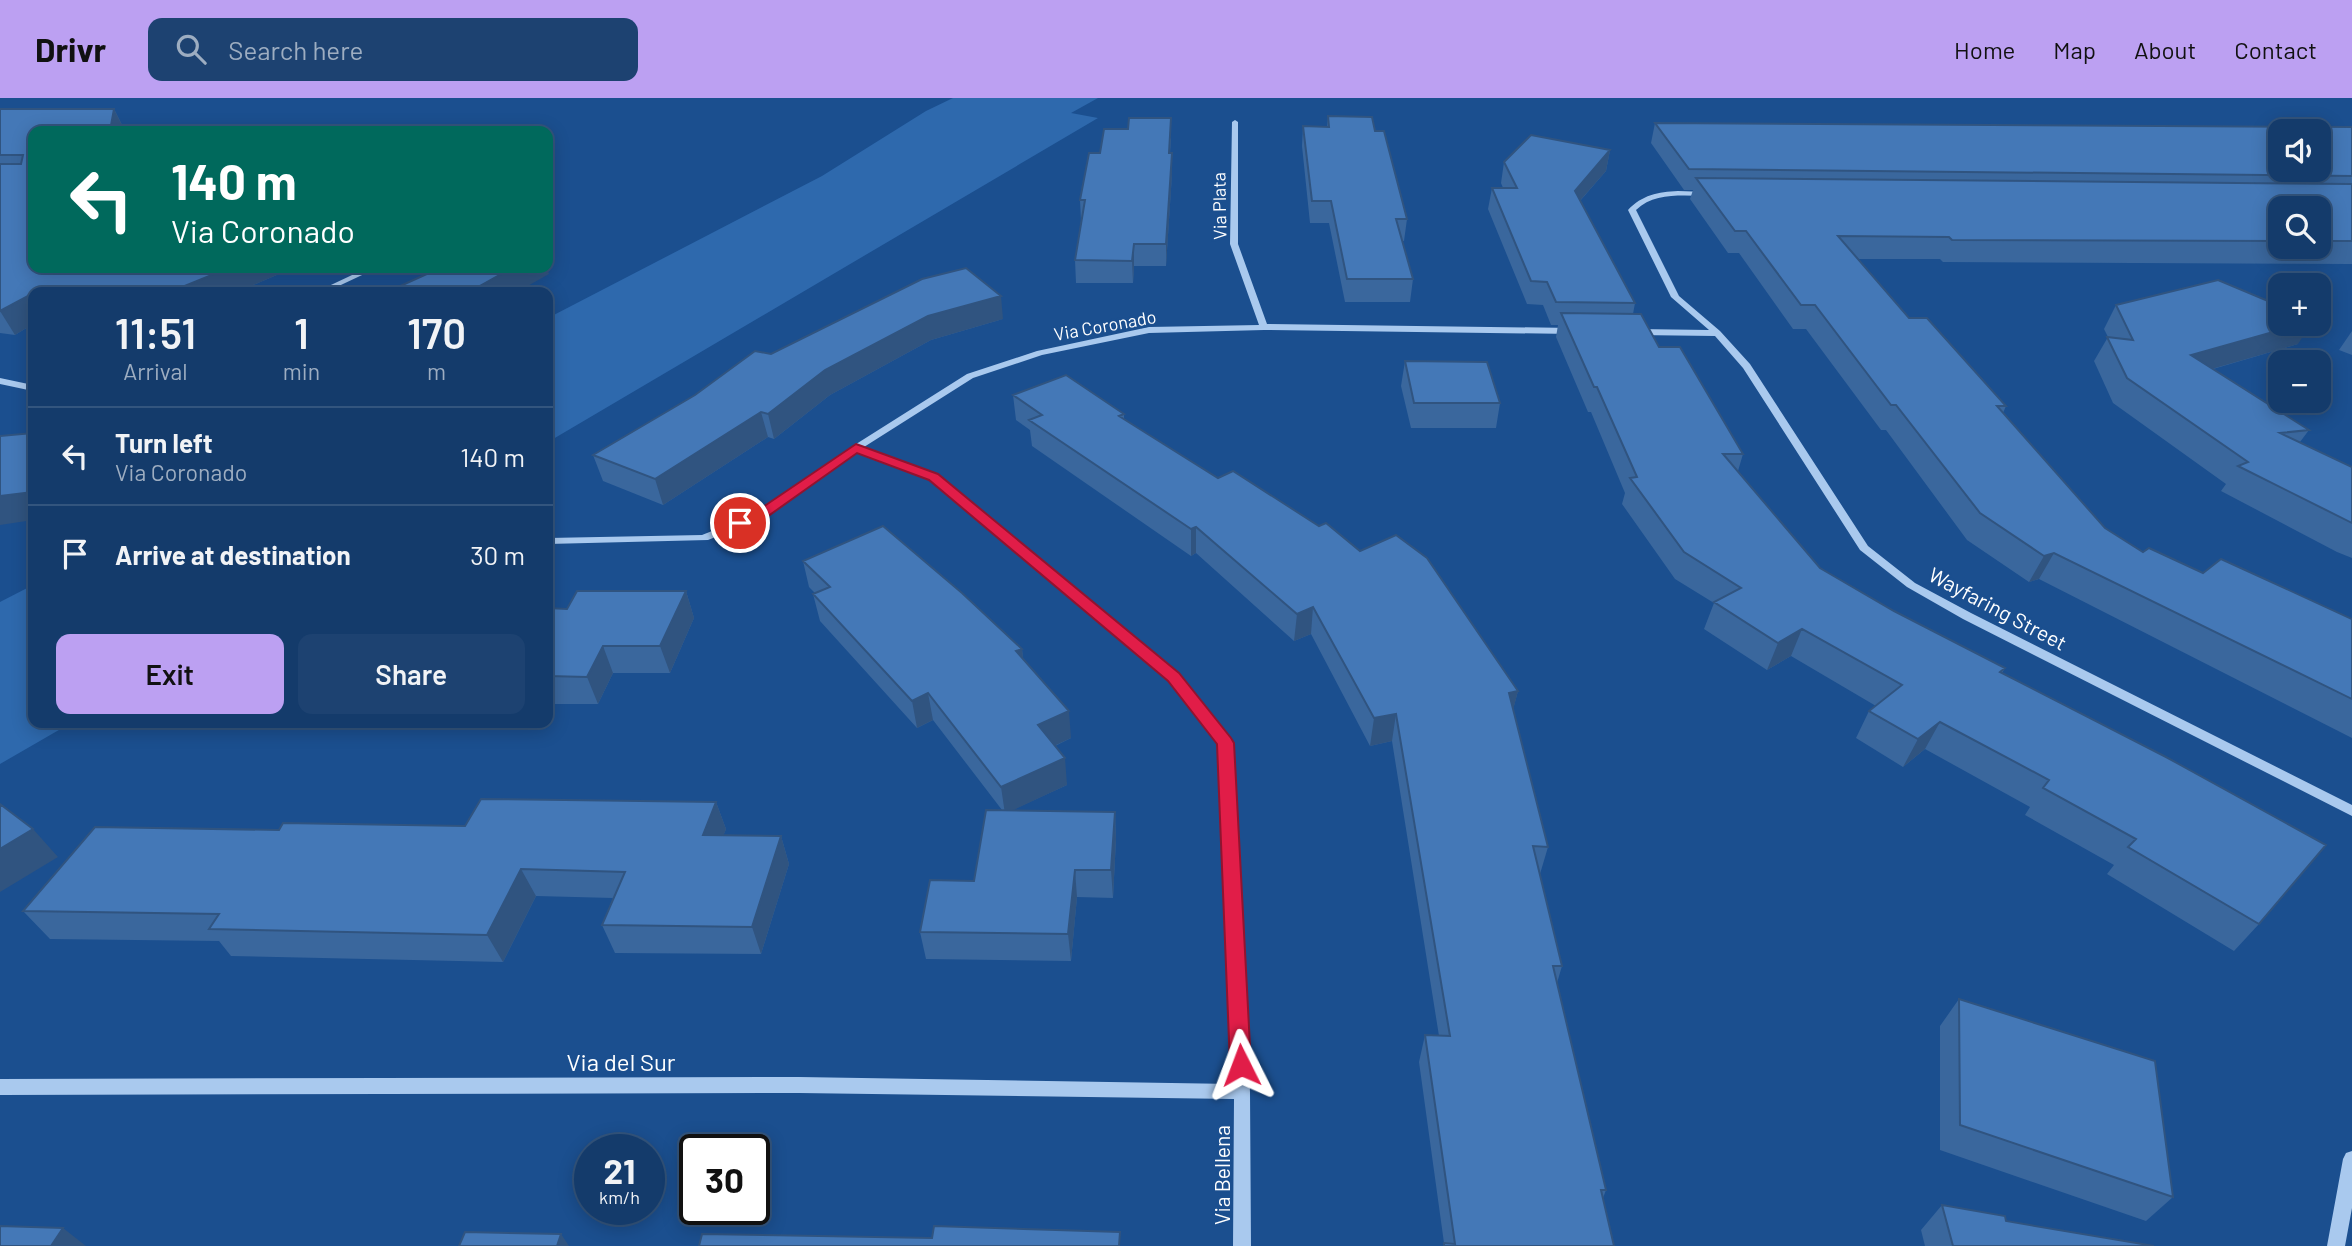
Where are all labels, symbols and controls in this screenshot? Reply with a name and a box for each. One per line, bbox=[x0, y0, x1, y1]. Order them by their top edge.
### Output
search box bbox=[148, 18, 638, 81]
text: Drivr bbox=[35, 29, 106, 69]
icon: search bbox=[172, 30, 210, 68]
text: Search here bbox=[228, 34, 363, 65]
text: Home bbox=[1954, 35, 2015, 64]
text: Map bbox=[2053, 35, 2096, 64]
text: About bbox=[2134, 35, 2196, 64]
text: Contact bbox=[2234, 35, 2317, 64]
map controls bbox=[2268, 119, 2331, 413]
button: sound bbox=[2268, 119, 2331, 182]
text: 140 m bbox=[171, 151, 297, 210]
icon: left bbox=[56, 154, 147, 245]
street label: Via Plata bbox=[1207, 172, 1231, 240]
button: search bbox=[2268, 196, 2331, 259]
text: Via Coronado bbox=[171, 211, 355, 249]
button: + bbox=[2268, 273, 2331, 336]
street label: Via Coronado bbox=[1052, 305, 1158, 345]
text: 11:51 bbox=[115, 307, 196, 357]
text: 1 bbox=[294, 307, 309, 357]
text: 170 bbox=[407, 307, 466, 357]
button: − bbox=[2268, 350, 2331, 413]
text: Arrival bbox=[123, 357, 188, 385]
text: min bbox=[283, 357, 320, 385]
text: m bbox=[427, 357, 446, 385]
text: Turn left bbox=[115, 427, 213, 458]
icon: left bbox=[56, 437, 94, 475]
text: 140 m bbox=[460, 441, 525, 472]
text: Via Coronado bbox=[115, 458, 247, 486]
pin bbox=[710, 493, 770, 553]
icon: arrive bbox=[721, 504, 759, 542]
icon: arrive bbox=[56, 535, 94, 573]
text: Arrive at destination bbox=[115, 539, 351, 570]
text: 30 m bbox=[470, 539, 525, 570]
street label: Wayfaring Street bbox=[1925, 561, 2071, 655]
button: Exit bbox=[56, 634, 284, 714]
button: Share bbox=[298, 634, 525, 714]
position arrow bbox=[1204, 1028, 1278, 1102]
street label: Via del Sur bbox=[566, 1047, 676, 1076]
street label: Via Bellena bbox=[1209, 1125, 1234, 1225]
speed limit sign: 30 bbox=[679, 1134, 770, 1225]
text: 21 bbox=[604, 1149, 635, 1191]
text: km/h bbox=[599, 1186, 640, 1208]

